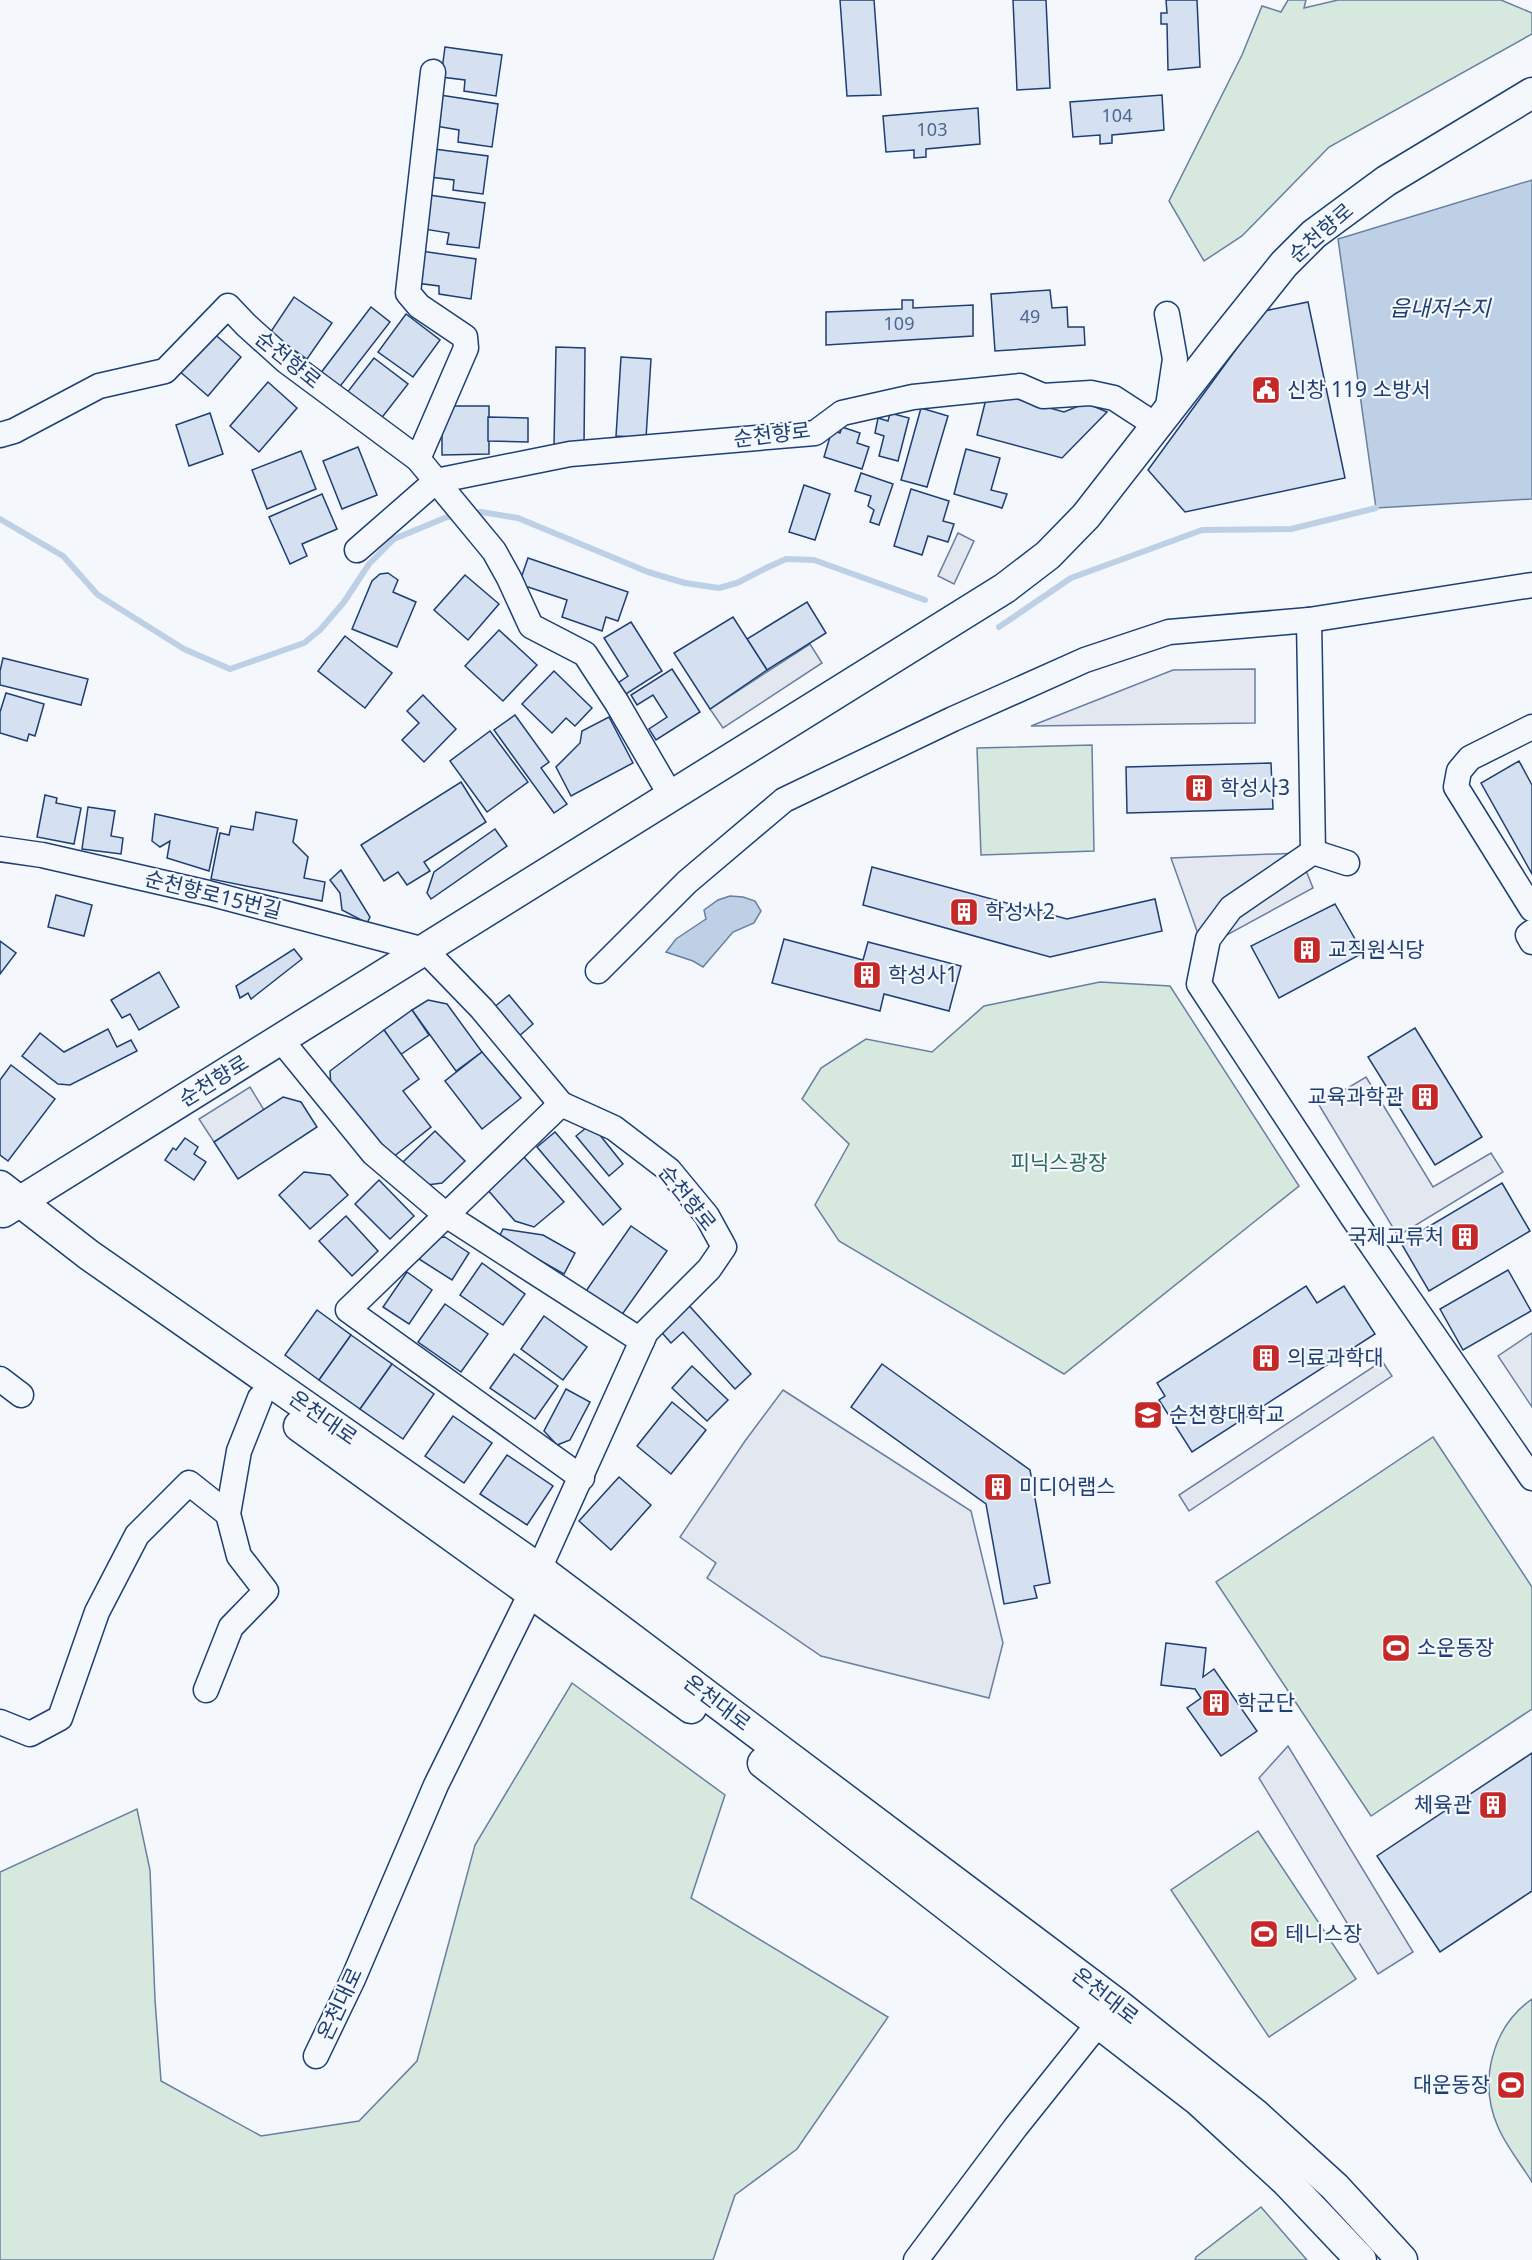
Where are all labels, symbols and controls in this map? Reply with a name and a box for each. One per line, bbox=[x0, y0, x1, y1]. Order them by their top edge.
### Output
house number: 104 bbox=[1102, 103, 1132, 127]
house number: 103 bbox=[917, 117, 947, 141]
street label: 순천향로 bbox=[1282, 196, 1359, 268]
water label: 읍내저수지 bbox=[1389, 292, 1492, 322]
house number: 49 bbox=[1020, 304, 1040, 328]
house number: 109 bbox=[884, 311, 914, 335]
street label: 순천향로 bbox=[250, 324, 327, 394]
public building icon: 신창 119 소방서 bbox=[1250, 374, 1282, 406]
place label: 신창 119 소방서 bbox=[1287, 375, 1431, 403]
street label: 순천향로 bbox=[732, 415, 812, 453]
building icon: 학성사3 bbox=[1183, 772, 1215, 804]
place label: 학성사3 bbox=[1220, 773, 1290, 801]
street label: 순천향로15번길 bbox=[142, 864, 285, 925]
building icon: 학성사2 bbox=[948, 896, 980, 928]
place label: 학성사2 bbox=[985, 897, 1055, 925]
building icon: 교직원식당 bbox=[1291, 934, 1323, 966]
place label: 교직원식당 bbox=[1328, 935, 1425, 963]
building icon: 학성사1 bbox=[851, 959, 883, 991]
place label: 학성사1 bbox=[888, 960, 958, 988]
street label: 순천향로 bbox=[173, 1048, 254, 1113]
building icon: 교육과학관 bbox=[1409, 1081, 1441, 1113]
place label: 교육과학관 bbox=[1307, 1082, 1404, 1110]
park label: 피닉스광장 bbox=[1011, 1148, 1107, 1176]
street label: 순천향로 bbox=[653, 1159, 723, 1236]
building icon: 국제교류처 bbox=[1449, 1221, 1481, 1253]
place label: 국제교류처 bbox=[1347, 1222, 1444, 1250]
building icon: 의료과학대 bbox=[1250, 1342, 1282, 1374]
place label: 의료과학대 bbox=[1287, 1343, 1384, 1371]
street label: 온천대로 bbox=[284, 1384, 363, 1451]
school or university icon: 순천향대학교 bbox=[1132, 1399, 1164, 1431]
place label: 순천향대학교 bbox=[1169, 1400, 1285, 1428]
building icon: 미디어랩스 bbox=[982, 1471, 1014, 1503]
place label: 미디어랩스 bbox=[1019, 1472, 1116, 1500]
sports icon: 소운동장 bbox=[1380, 1632, 1412, 1664]
place label: 소운동장 bbox=[1417, 1633, 1494, 1661]
street label: 온천대로 bbox=[678, 1668, 757, 1737]
building icon: 학군단 bbox=[1200, 1687, 1232, 1719]
place label: 학군단 bbox=[1237, 1688, 1295, 1716]
building icon: 체육관 bbox=[1477, 1789, 1509, 1821]
place label: 체육관 bbox=[1414, 1790, 1472, 1818]
sports icon: 테니스장 bbox=[1248, 1918, 1280, 1950]
place label: 테니스장 bbox=[1285, 1919, 1362, 1947]
street label: 온천대로 bbox=[1067, 1960, 1145, 2030]
street label: 온천대로 bbox=[310, 1963, 368, 2045]
sports icon: 대운동장 bbox=[1495, 2069, 1527, 2101]
place label: 대운동장 bbox=[1413, 2070, 1490, 2098]

